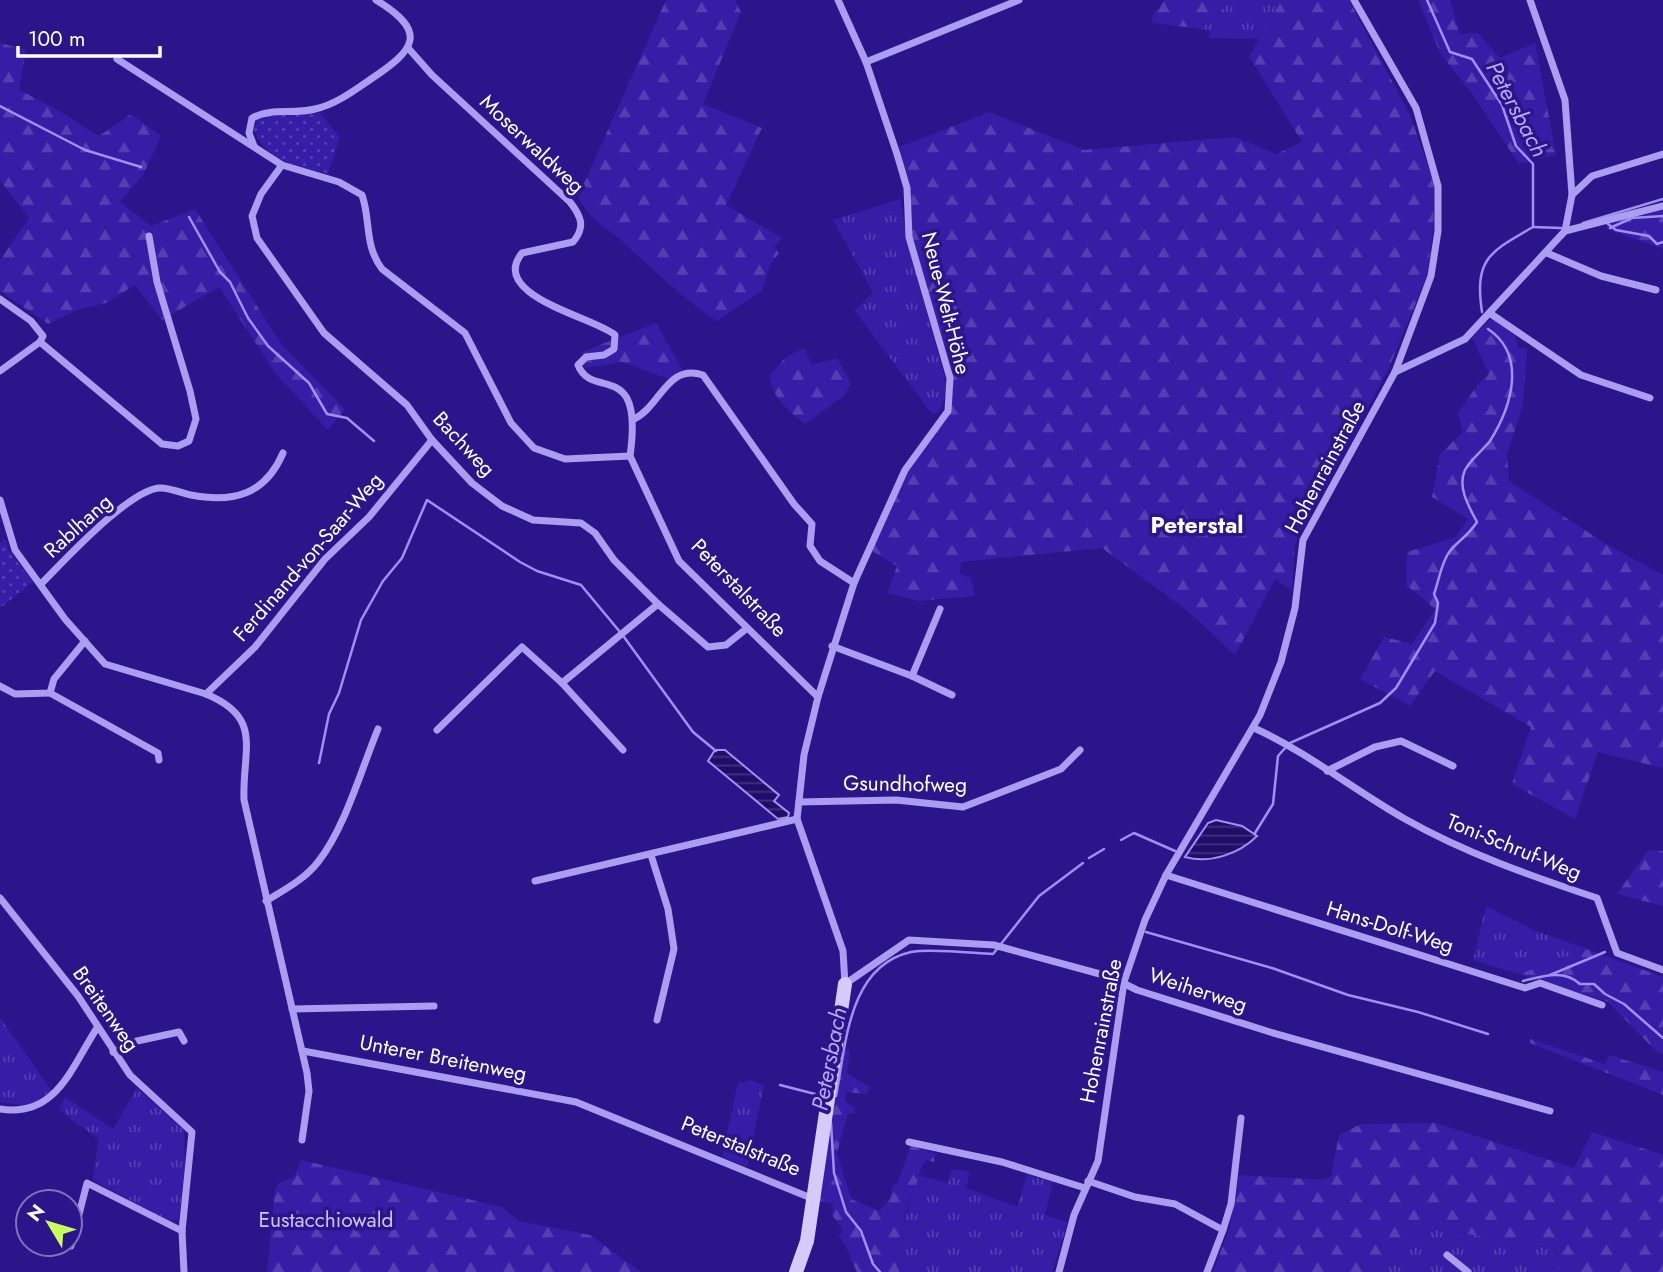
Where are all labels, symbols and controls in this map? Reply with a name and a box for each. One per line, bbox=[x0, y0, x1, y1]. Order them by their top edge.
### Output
scale bar bbox=[18, 14, 159, 58]
text: 100 m bbox=[28, 24, 85, 54]
water label: Petersbach bbox=[1477, 55, 1557, 163]
street label: Moserwaldweg bbox=[473, 87, 591, 201]
street label: Neue-Welt-Höhe bbox=[914, 229, 978, 378]
street label: Hohenrainstraße bbox=[1277, 395, 1373, 539]
street label: Bachweg bbox=[426, 405, 502, 483]
street label: Ferdinand-von-Saar-Weg bbox=[226, 466, 390, 648]
street label: Rablhang bbox=[37, 487, 119, 565]
district label: Peterstal bbox=[1150, 508, 1244, 542]
street label: Peterstalstraße bbox=[684, 532, 794, 644]
street label: Gsundhofweg bbox=[843, 768, 967, 800]
street label: Toni-Schruf-Weg bbox=[1442, 806, 1586, 888]
street label: Hans-Dolf-Weg bbox=[1323, 893, 1457, 961]
street label: Hohenrainstraße bbox=[1072, 956, 1130, 1106]
street label: Breitenweg bbox=[65, 960, 147, 1058]
street label: Weiherweg bbox=[1145, 960, 1251, 1020]
water label: Petersbach bbox=[802, 1005, 856, 1113]
street label: Unterer Breitenweg bbox=[357, 1027, 529, 1089]
street label: Peterstalstraße bbox=[677, 1108, 806, 1184]
north arrow bbox=[14, 1188, 84, 1258]
text: N bbox=[21, 1199, 51, 1227]
park label: Eustacchiowald bbox=[258, 1205, 394, 1235]

